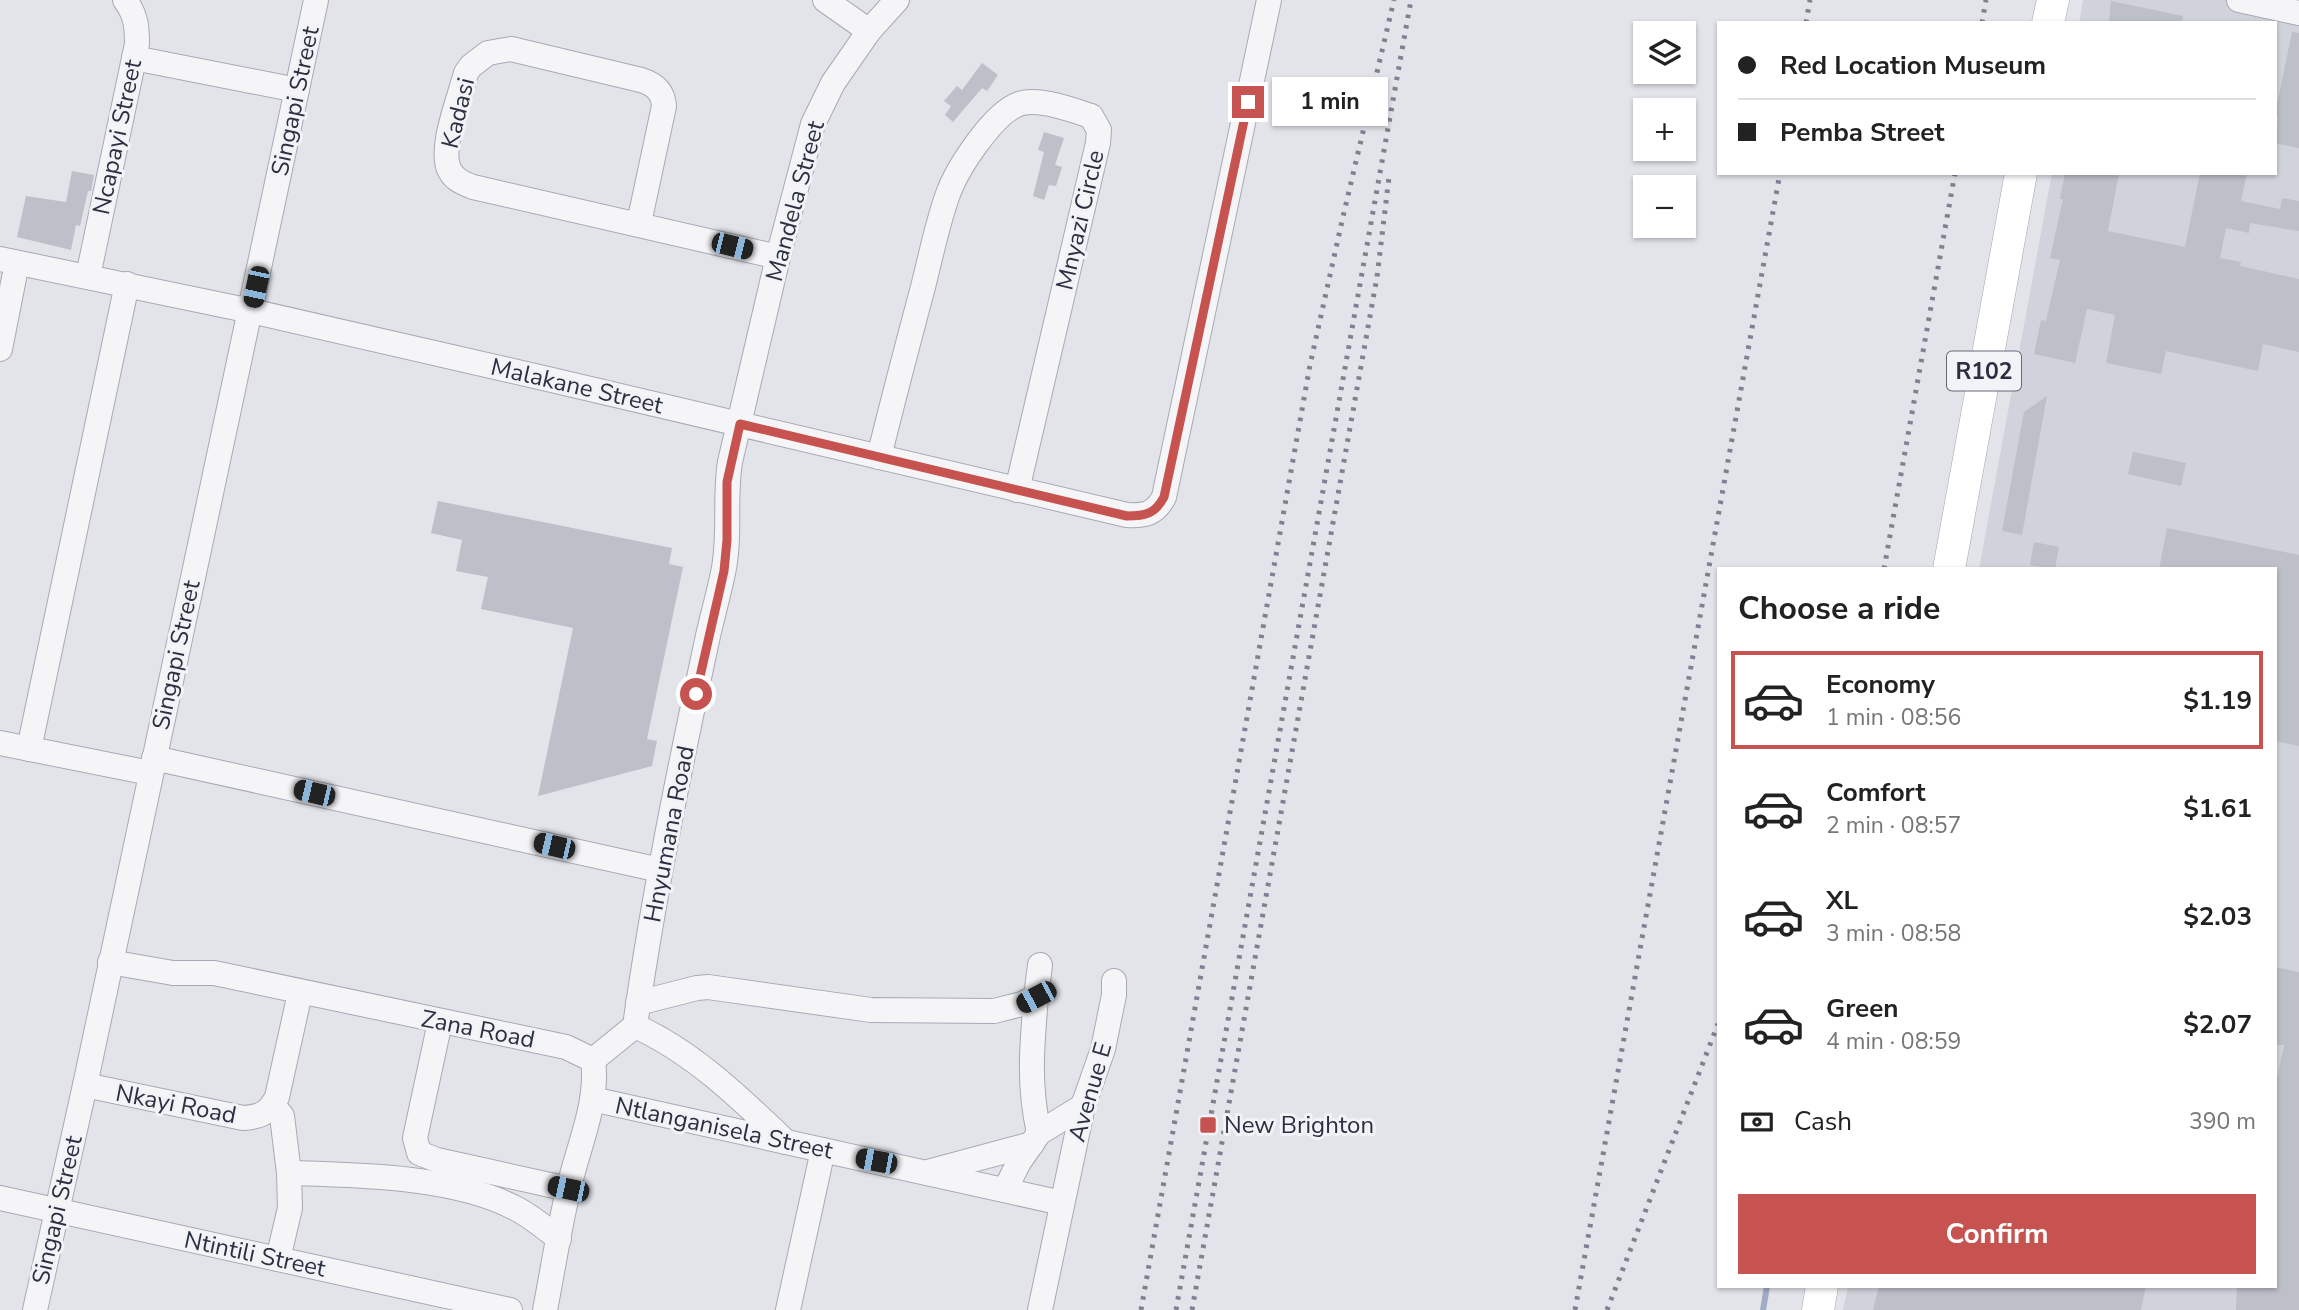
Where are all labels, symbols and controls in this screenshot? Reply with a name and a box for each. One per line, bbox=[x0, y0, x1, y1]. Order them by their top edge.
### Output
map controls bbox=[1633, 21, 1696, 238]
button: layers bbox=[1633, 21, 1696, 84]
street label: Singapi Street bbox=[264, 23, 327, 179]
text: Red Location Museum bbox=[1780, 48, 2046, 83]
street label: Ncapayi Street bbox=[85, 56, 149, 217]
street label: Kadasi bbox=[434, 74, 482, 152]
callout: 1 min bbox=[1272, 78, 1388, 126]
route end bbox=[1232, 86, 1264, 118]
text: 1 min bbox=[1300, 86, 1360, 117]
button: + bbox=[1633, 98, 1696, 161]
text: Pemba Street bbox=[1780, 115, 1944, 150]
street label: Mandela Street bbox=[758, 117, 832, 285]
street label: Mnyazi Circle bbox=[1048, 147, 1112, 293]
button: − bbox=[1633, 175, 1696, 238]
car bbox=[710, 231, 755, 261]
car bbox=[242, 264, 271, 310]
street label: Malakane Street bbox=[488, 351, 667, 421]
road number: R102 bbox=[1947, 352, 2021, 390]
street label: Singapi Street bbox=[145, 577, 208, 733]
text: Choose a ride bbox=[1738, 587, 1940, 630]
text: Economy bbox=[1826, 667, 1935, 702]
icon: car bbox=[1742, 669, 1805, 732]
route start bbox=[680, 678, 712, 710]
text: $1.19 bbox=[2183, 683, 2252, 718]
text: 1 min · 08:56 bbox=[1826, 702, 1961, 733]
street label: Hnyumana Road bbox=[636, 743, 702, 925]
text: Comfort bbox=[1826, 775, 1926, 810]
icon: car bbox=[1742, 777, 1805, 840]
car bbox=[292, 778, 337, 808]
text: $1.61 bbox=[2183, 791, 2252, 826]
text: 2 min · 08:57 bbox=[1826, 810, 1961, 841]
car bbox=[532, 831, 577, 861]
text: XL bbox=[1826, 883, 1858, 918]
icon: car bbox=[1742, 885, 1805, 948]
text: $2.03 bbox=[2183, 899, 2252, 934]
text: 3 min · 08:58 bbox=[1826, 918, 1961, 949]
car bbox=[1013, 978, 1060, 1016]
text: Green bbox=[1826, 991, 1899, 1026]
icon: car bbox=[1742, 993, 1805, 1056]
street label: Zana Road bbox=[419, 1002, 537, 1056]
text: $2.07 bbox=[2183, 1007, 2252, 1042]
text: 4 min · 08:59 bbox=[1826, 1026, 1961, 1057]
street label: Avenue E bbox=[1061, 1039, 1119, 1145]
street label: Nkayi Road bbox=[113, 1077, 239, 1131]
street label: Ntlanganisela Street bbox=[612, 1089, 836, 1167]
icon: cash bbox=[1738, 1103, 1776, 1141]
text: Cash bbox=[1794, 1104, 1852, 1139]
text: 390 m bbox=[2189, 1106, 2256, 1137]
place label: New Brighton bbox=[1224, 1109, 1374, 1141]
marker: New Brighton bbox=[1198, 1115, 1218, 1135]
street label: Singapi Street bbox=[24, 1132, 90, 1288]
car bbox=[854, 1147, 899, 1175]
car bbox=[546, 1174, 591, 1204]
button: Confirm bbox=[1738, 1194, 2256, 1274]
street label: Ntintili Street bbox=[181, 1223, 329, 1285]

